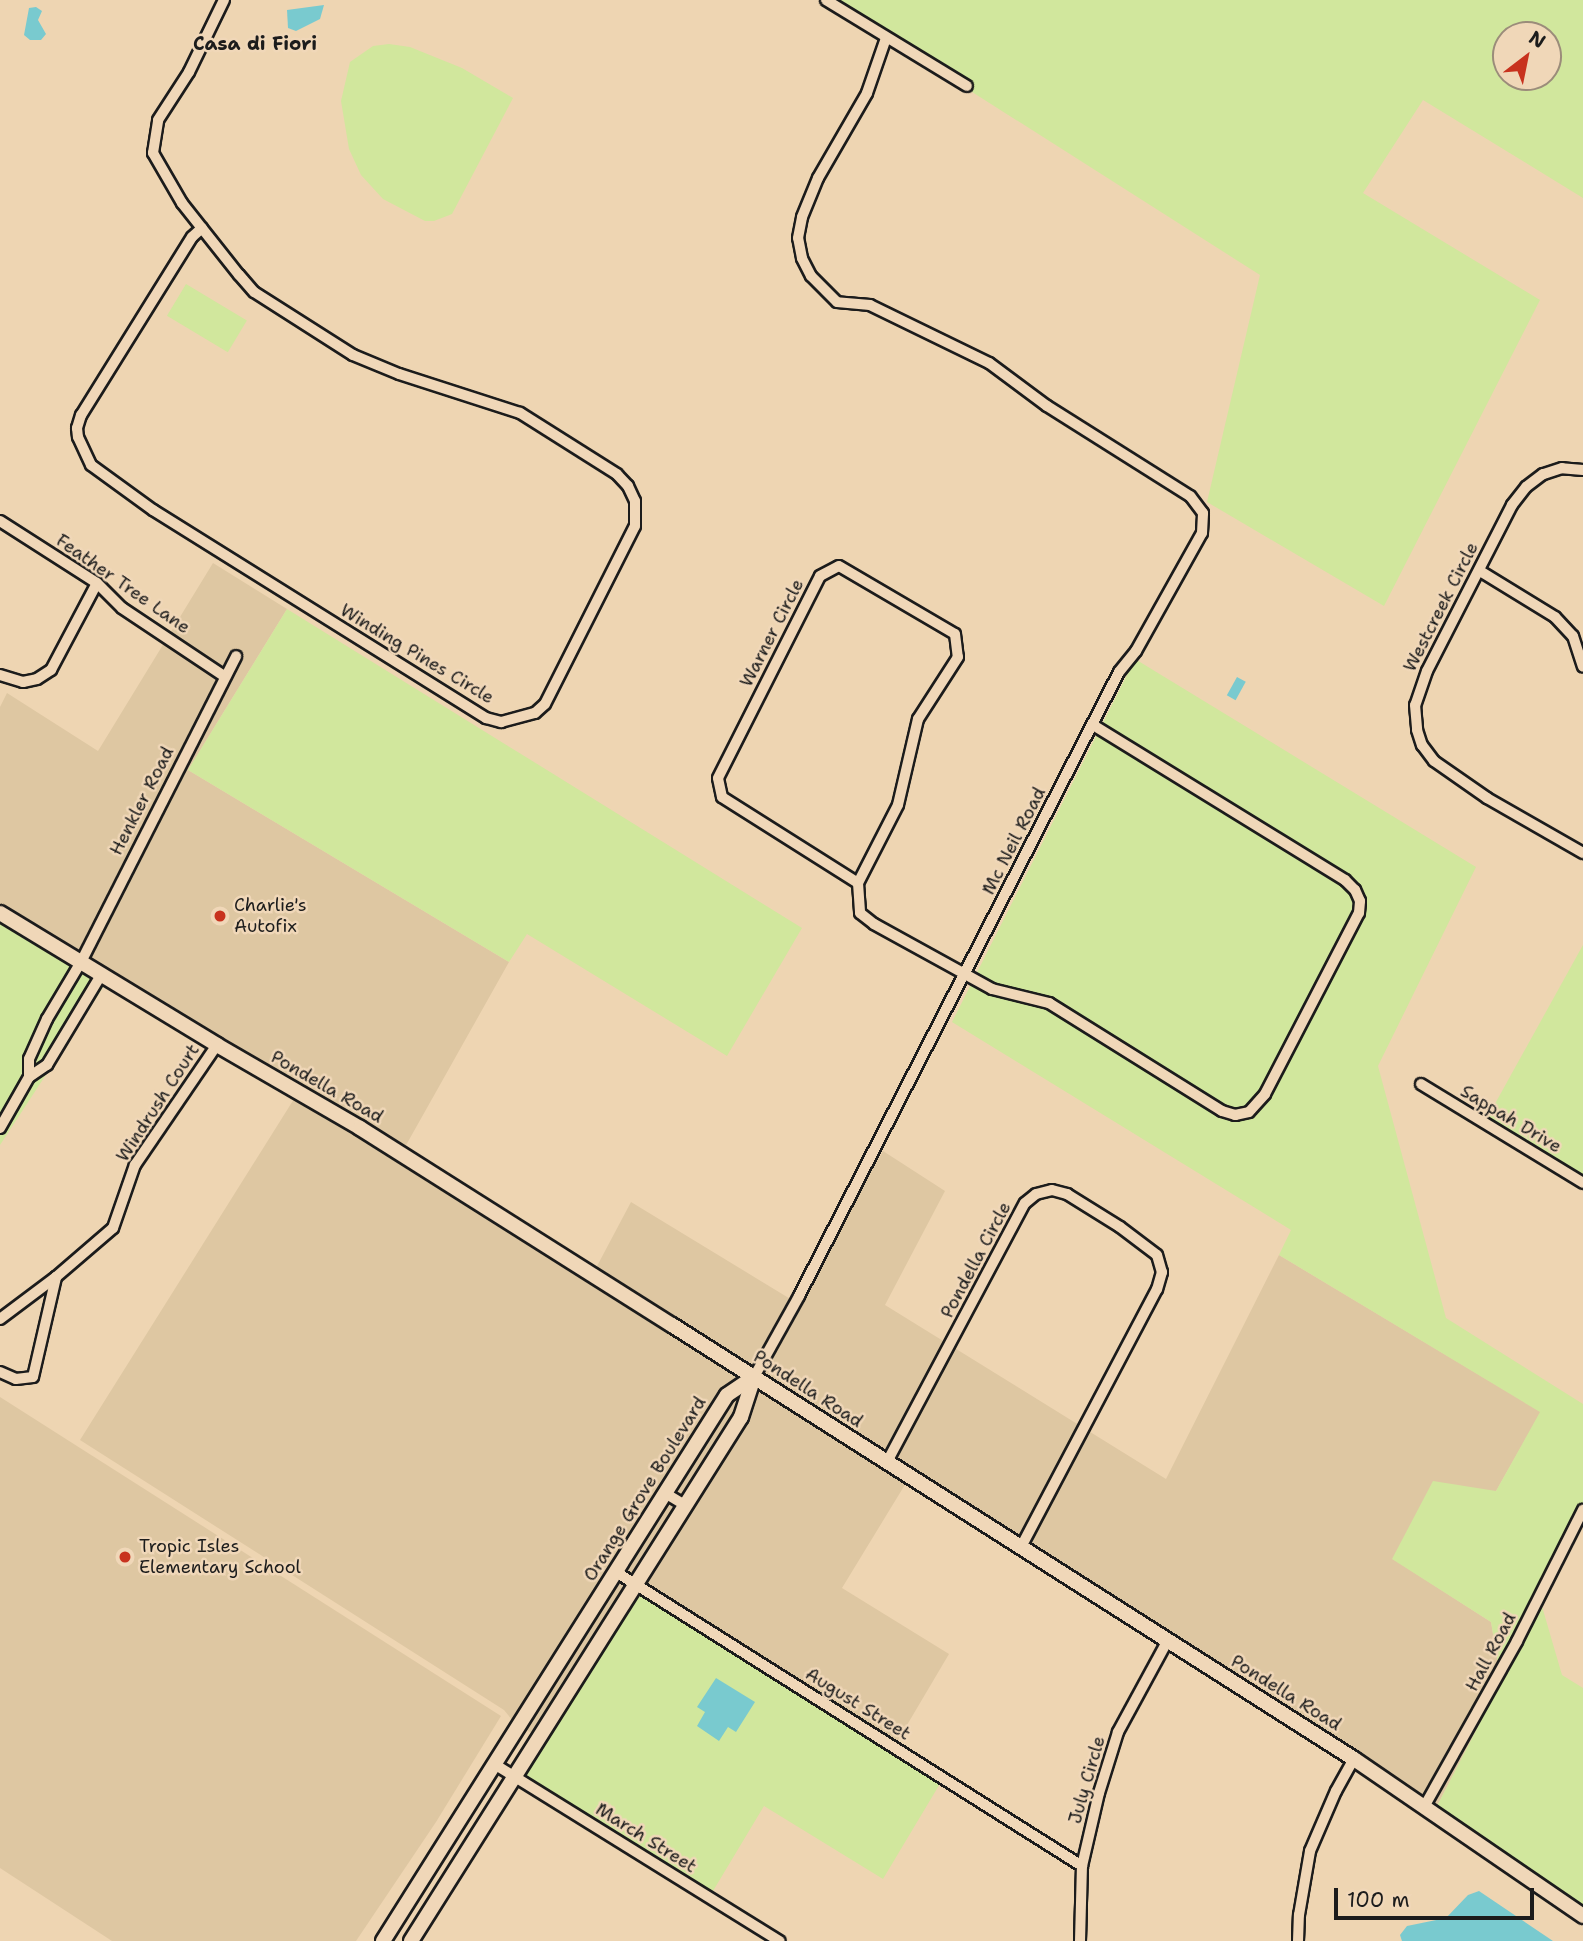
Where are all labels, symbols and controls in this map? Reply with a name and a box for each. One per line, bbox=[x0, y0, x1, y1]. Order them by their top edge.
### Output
north arrow bbox=[1492, 21, 1562, 91]
text: N bbox=[1524, 25, 1550, 54]
district label: Casa di Fiori bbox=[193, 33, 317, 55]
street label: Feather Tree Lane bbox=[52, 530, 194, 638]
street label: Westcreek Circle bbox=[1399, 539, 1483, 675]
street label: Warner Circle bbox=[736, 575, 808, 691]
street label: Winding Pines Circle bbox=[336, 599, 498, 709]
street label: Henkler Road bbox=[105, 743, 179, 859]
street label: Mc Neil Road bbox=[978, 784, 1050, 898]
place label: Charlie's Autofix bbox=[234, 895, 307, 937]
marker: Charlie's Autofix bbox=[212, 908, 228, 924]
street label: Windrush Court bbox=[112, 1040, 204, 1166]
street label: Pondella Road bbox=[267, 1046, 387, 1128]
street label: Sappah Drive bbox=[1457, 1080, 1565, 1158]
street label: Pondella Circle bbox=[936, 1198, 1016, 1322]
street label: Pondella Road bbox=[749, 1346, 867, 1432]
street label: Orange Grove Boulevard bbox=[579, 1393, 711, 1585]
place label: Tropic Isles Elementary School bbox=[139, 1536, 301, 1578]
marker: Tropic Isles Elementary School bbox=[117, 1549, 133, 1565]
street label: Hall Road bbox=[1461, 1609, 1521, 1695]
street label: Pondella Road bbox=[1227, 1650, 1345, 1736]
street label: August Street bbox=[801, 1663, 915, 1745]
street label: July Circle bbox=[1064, 1734, 1110, 1826]
street label: March Street bbox=[592, 1798, 700, 1878]
scale bar bbox=[1338, 1874, 1538, 1918]
text: 100 m bbox=[1347, 1886, 1410, 1914]

